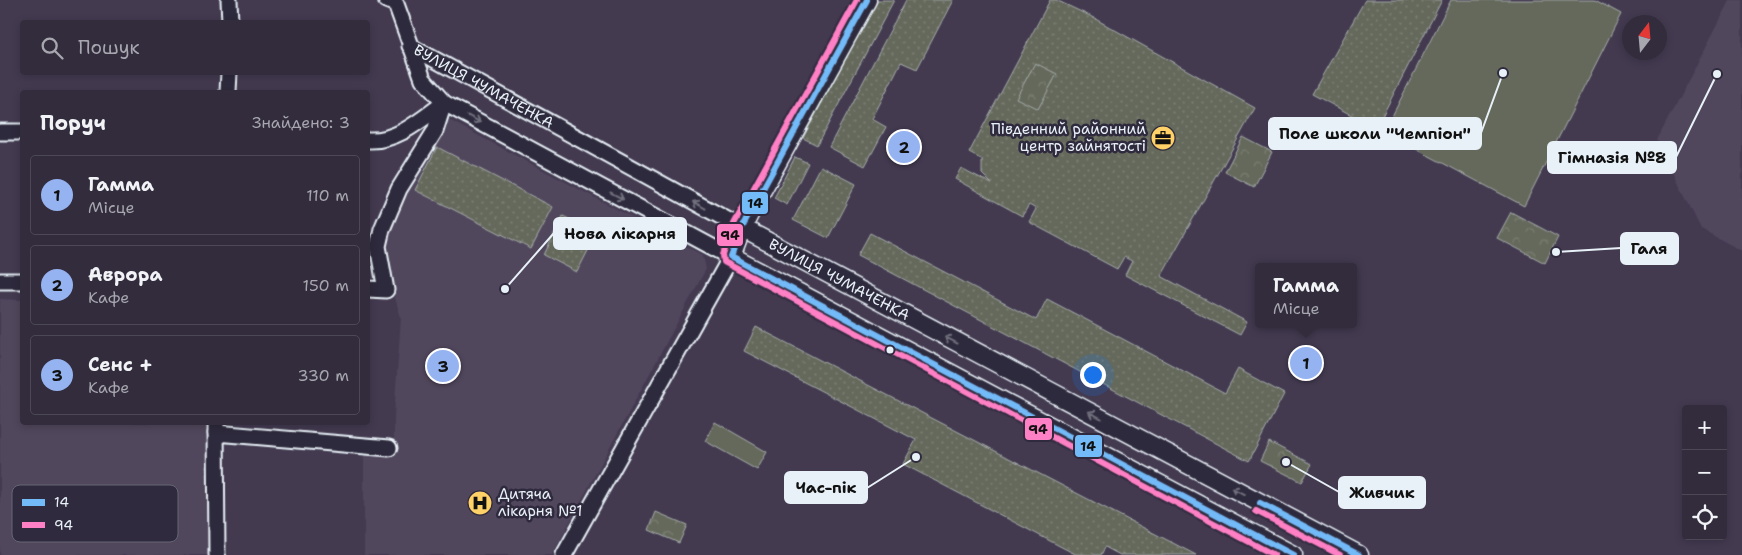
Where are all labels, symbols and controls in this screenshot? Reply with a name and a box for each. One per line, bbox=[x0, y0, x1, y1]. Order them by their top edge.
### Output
north arrow bbox=[1622, 15, 1667, 60]
search box bbox=[20, 20, 370, 75]
icon: search bbox=[38, 34, 66, 62]
text: Пошук bbox=[78, 35, 140, 60]
street label: ВУЛИЦЯ ЧУМАЧЕНКА bbox=[410, 40, 557, 133]
text: Поруч bbox=[40, 109, 106, 137]
text: Знайдено: 3 bbox=[252, 112, 350, 133]
one-way arrow bbox=[466, 114, 481, 124]
callout: Поле школи "Чемпіон" bbox=[1269, 118, 1481, 149]
place label: Південний районний центр зайнятості bbox=[991, 119, 1146, 156]
text: Поле школи "Чемпіон" bbox=[1279, 123, 1471, 144]
office icon: Південний районний центр зайнятості bbox=[1150, 125, 1176, 151]
pin: 2 bbox=[888, 128, 920, 166]
callout: Гімназія №8 bbox=[1548, 142, 1676, 173]
text: Гімназія №8 bbox=[1558, 147, 1666, 168]
text: Гамма bbox=[88, 172, 154, 197]
text: 1 bbox=[53, 185, 61, 206]
text: 110 m bbox=[306, 185, 349, 206]
one-way arrow bbox=[609, 191, 624, 201]
line badge: 14 bbox=[741, 191, 769, 215]
text: 14 bbox=[747, 194, 763, 212]
text: Місце bbox=[88, 197, 135, 218]
one-way arrow bbox=[692, 200, 706, 210]
callout: Нова лікарня bbox=[554, 218, 686, 249]
text: Нова лікарня bbox=[564, 223, 676, 244]
line badge: 94 bbox=[716, 223, 744, 247]
text: 94 bbox=[720, 226, 740, 244]
callout: Галя bbox=[1621, 233, 1678, 264]
street label: ВУЛИЦЯ ЧУМАЧЕНКА bbox=[765, 234, 913, 325]
text: Галя bbox=[1630, 238, 1668, 259]
text: Аврора bbox=[88, 262, 163, 287]
popup bbox=[1255, 263, 1357, 328]
text: Гамма bbox=[1273, 273, 1339, 298]
text: 2 bbox=[51, 275, 63, 296]
text: 150 m bbox=[302, 275, 349, 296]
text: Кафе bbox=[88, 287, 129, 308]
text: Місце bbox=[1273, 298, 1320, 319]
one-way arrow bbox=[944, 334, 959, 344]
pin: 1 bbox=[1290, 344, 1322, 382]
unlabelled marker bbox=[885, 345, 895, 355]
pin: 3 bbox=[427, 347, 459, 385]
text: Сенс + bbox=[88, 352, 153, 377]
your location bbox=[1080, 362, 1106, 388]
text: 3 bbox=[51, 365, 63, 386]
text: 330 m bbox=[297, 365, 349, 386]
text: Кафе bbox=[88, 377, 129, 398]
map controls bbox=[1682, 405, 1727, 540]
button: + bbox=[1682, 405, 1727, 450]
one-way arrow bbox=[1088, 410, 1103, 420]
line badge: 94 bbox=[1024, 417, 1053, 441]
text: 94 bbox=[1028, 420, 1048, 438]
line badge: 14 bbox=[1074, 434, 1103, 458]
text: 14 bbox=[1080, 437, 1096, 455]
button: − bbox=[1682, 450, 1727, 495]
callout: Час-пік bbox=[785, 472, 867, 503]
text: Час-пік bbox=[795, 477, 857, 498]
callout: Живчик bbox=[1339, 477, 1425, 508]
text: Живчик bbox=[1349, 482, 1415, 503]
place label: Дитяча лікарня №1 bbox=[498, 484, 582, 521]
legend bbox=[12, 485, 178, 542]
one-way arrow bbox=[1232, 486, 1246, 496]
hospital icon: Дитяча лікарня №1 bbox=[467, 490, 493, 516]
text: 14 bbox=[54, 493, 69, 511]
button: locate bbox=[1682, 495, 1727, 540]
text: 94 bbox=[54, 516, 73, 534]

